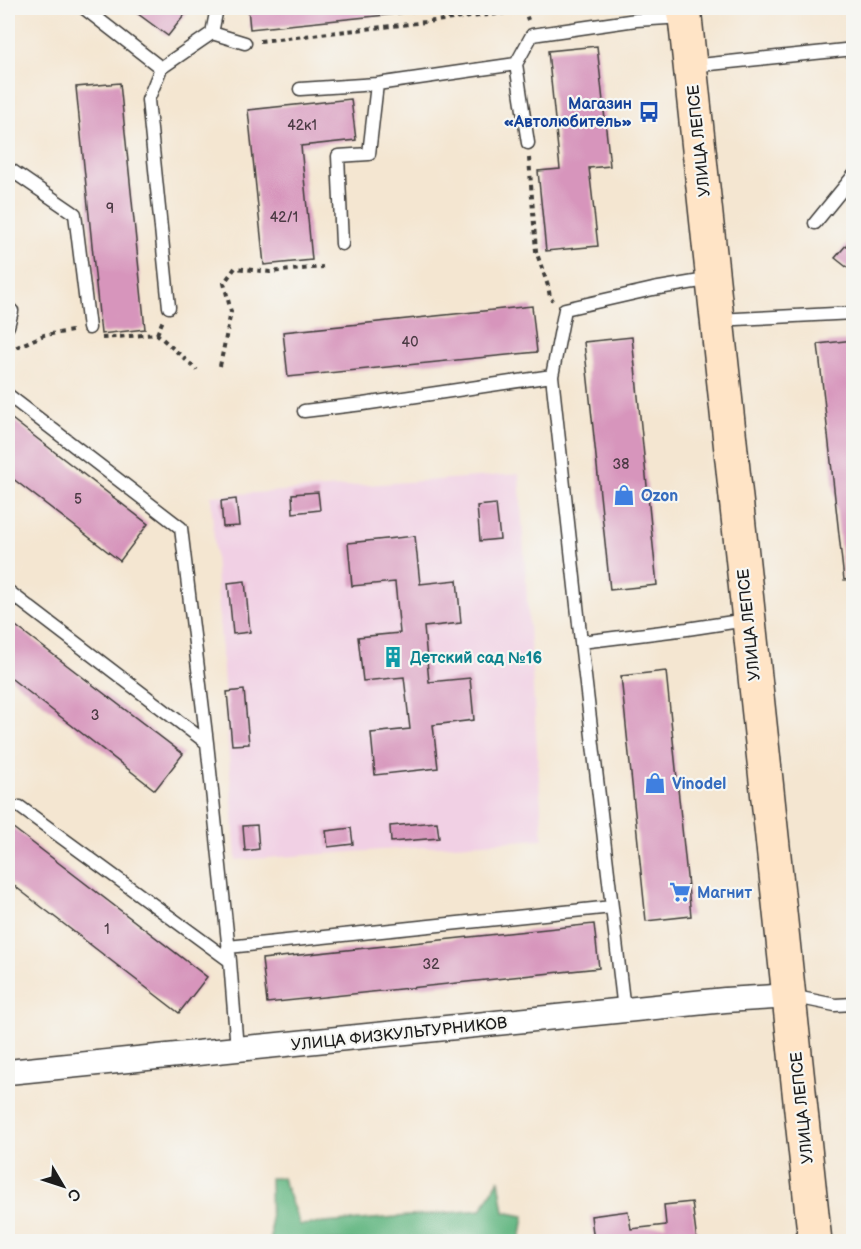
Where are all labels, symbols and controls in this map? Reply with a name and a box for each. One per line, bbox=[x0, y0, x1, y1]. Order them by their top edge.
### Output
street label: УЛИЦА ЛЕПСЕ bbox=[684, 84, 715, 198]
place label: Магазин «Автолюбитель» bbox=[504, 95, 632, 132]
bus stop icon: Магазин «Автолюбитель» bbox=[637, 100, 661, 124]
house number: 42к1 bbox=[287, 117, 317, 134]
house number: 9 bbox=[106, 200, 114, 217]
house number: 42/1 bbox=[270, 209, 298, 226]
house number: 40 bbox=[402, 334, 418, 351]
house number: 38 bbox=[613, 456, 629, 473]
shop icon: Ozon bbox=[612, 483, 636, 507]
place label: Ozon bbox=[641, 487, 678, 506]
house number: 5 bbox=[74, 491, 82, 508]
street label: УЛИЦА ЛЕПСЕ bbox=[734, 568, 765, 682]
building icon: Детский сад №16 bbox=[381, 645, 405, 669]
place label: Детский сад №16 bbox=[410, 649, 543, 668]
house number: 3 bbox=[91, 707, 99, 724]
shop icon: Vinodel bbox=[643, 771, 667, 795]
place label: Vinodel bbox=[672, 775, 726, 794]
supermarket icon: Магнит bbox=[668, 880, 692, 904]
place label: Магнит bbox=[697, 884, 752, 903]
house number: 1 bbox=[104, 921, 110, 938]
house number: 32 bbox=[423, 956, 440, 973]
street label: УЛИЦА ФИЗКУЛЬТУРНИКОВ bbox=[290, 1014, 508, 1055]
street label: УЛИЦА ЛЕПСЕ bbox=[787, 1051, 818, 1165]
north arrow bbox=[33, 1156, 93, 1216]
text: С bbox=[63, 1184, 84, 1205]

